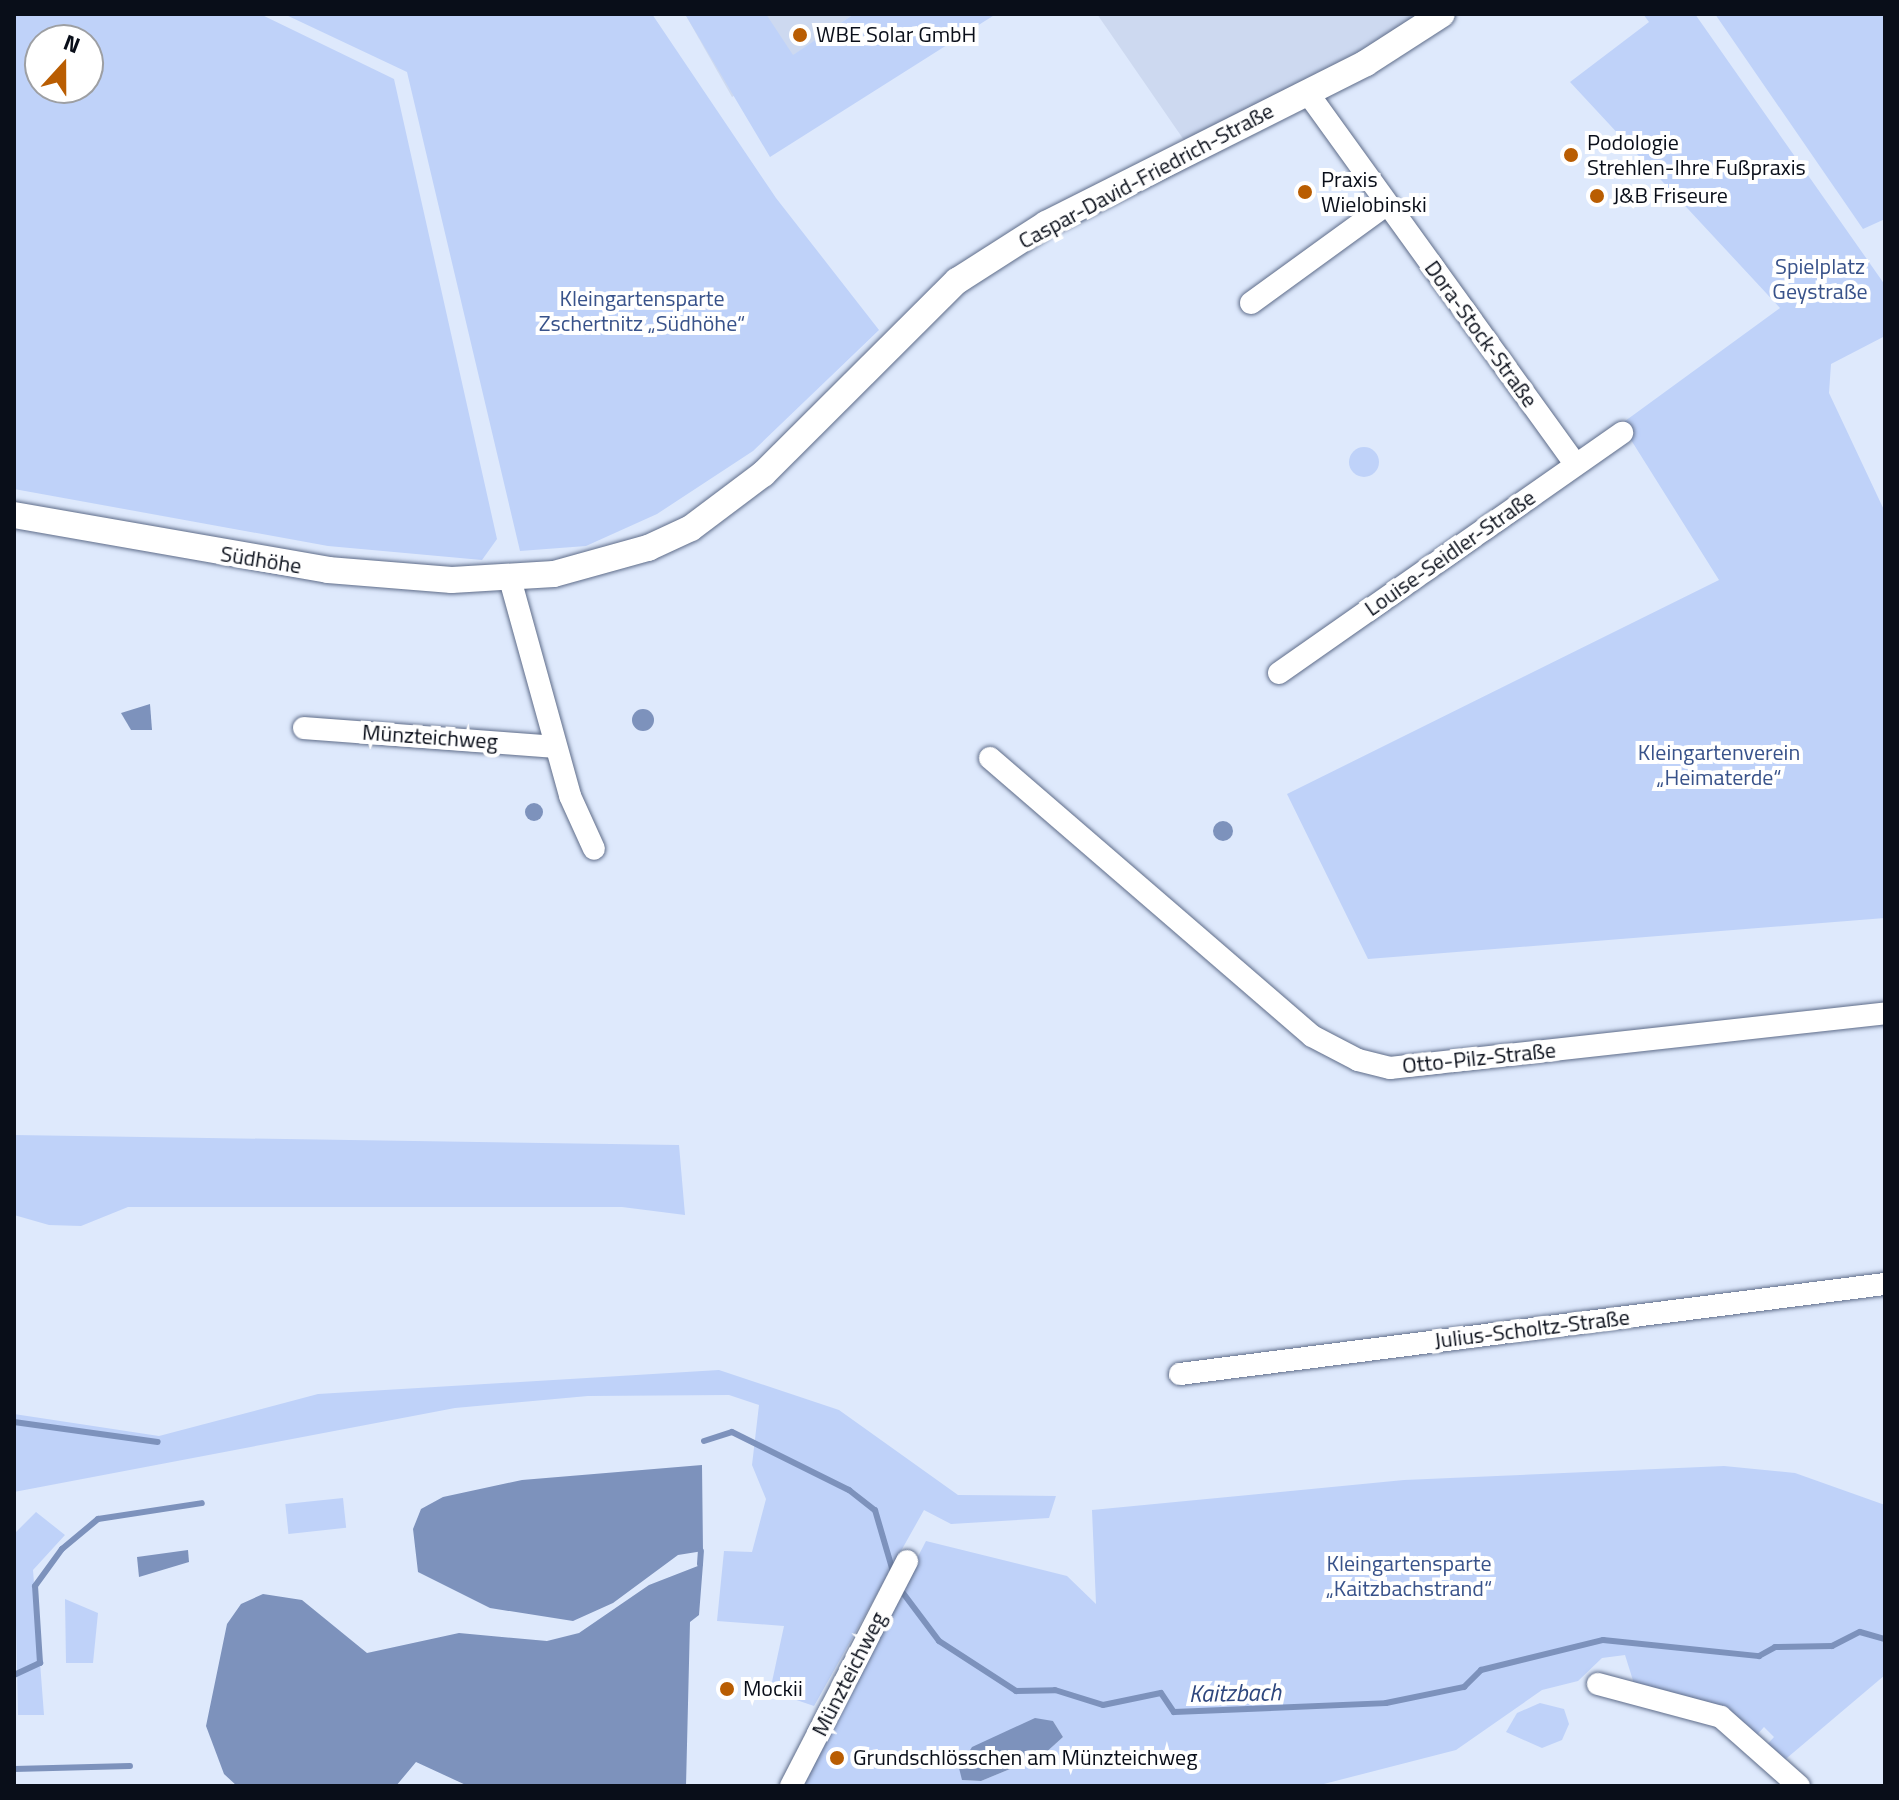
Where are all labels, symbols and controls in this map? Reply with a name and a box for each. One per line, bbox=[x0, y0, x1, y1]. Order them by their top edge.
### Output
place label: WBE Solar GmbH bbox=[816, 22, 976, 48]
north arrow bbox=[24, 24, 104, 104]
text: N bbox=[59, 25, 85, 62]
marker: WBE Solar GmbH bbox=[791, 26, 809, 44]
street label: Caspar-David-Friedrich-Straße bbox=[1014, 97, 1278, 255]
place label: Podologie Strehlen-Ihre Fußpraxis bbox=[1587, 129, 1806, 180]
marker: Podologie Strehlen-Ihre Fußpraxis bbox=[1562, 146, 1580, 164]
place label: Praxis Wielobinski bbox=[1321, 166, 1427, 218]
marker: Praxis Wielobinski bbox=[1296, 183, 1314, 201]
place label: J&B Friseure bbox=[1613, 183, 1728, 209]
marker: J&B Friseure bbox=[1588, 187, 1606, 205]
park label: Spielplatz Geystraße bbox=[1772, 253, 1868, 304]
street label: Dora-Stock-Straße bbox=[1419, 256, 1543, 412]
park label: Kleingartensparte Zschertnitz „Südhöhe“ bbox=[539, 285, 745, 336]
street label: Louise-Seidler-Straße bbox=[1360, 484, 1540, 622]
street label: Südhöhe bbox=[219, 541, 303, 579]
street label: Münzteichweg bbox=[361, 719, 499, 755]
park label: Kleingartenverein „Heimaterde“ bbox=[1638, 739, 1800, 790]
street label: Otto-Pilz-Straße bbox=[1401, 1037, 1557, 1079]
street label: Julius-Scholtz-Straße bbox=[1433, 1304, 1631, 1354]
park label: Kleingartensparte „Kaitzbachstrand“ bbox=[1326, 1550, 1492, 1602]
street label: Münzteichweg bbox=[806, 1607, 892, 1741]
place label: Mockii bbox=[743, 1676, 803, 1702]
water label: Kaitzbach bbox=[1189, 1678, 1281, 1708]
marker: Mockii bbox=[718, 1680, 736, 1698]
place label: Grundschlösschen am Münzteichweg bbox=[853, 1745, 1198, 1771]
marker: Grundschlösschen am Münzteichweg bbox=[828, 1749, 846, 1767]

